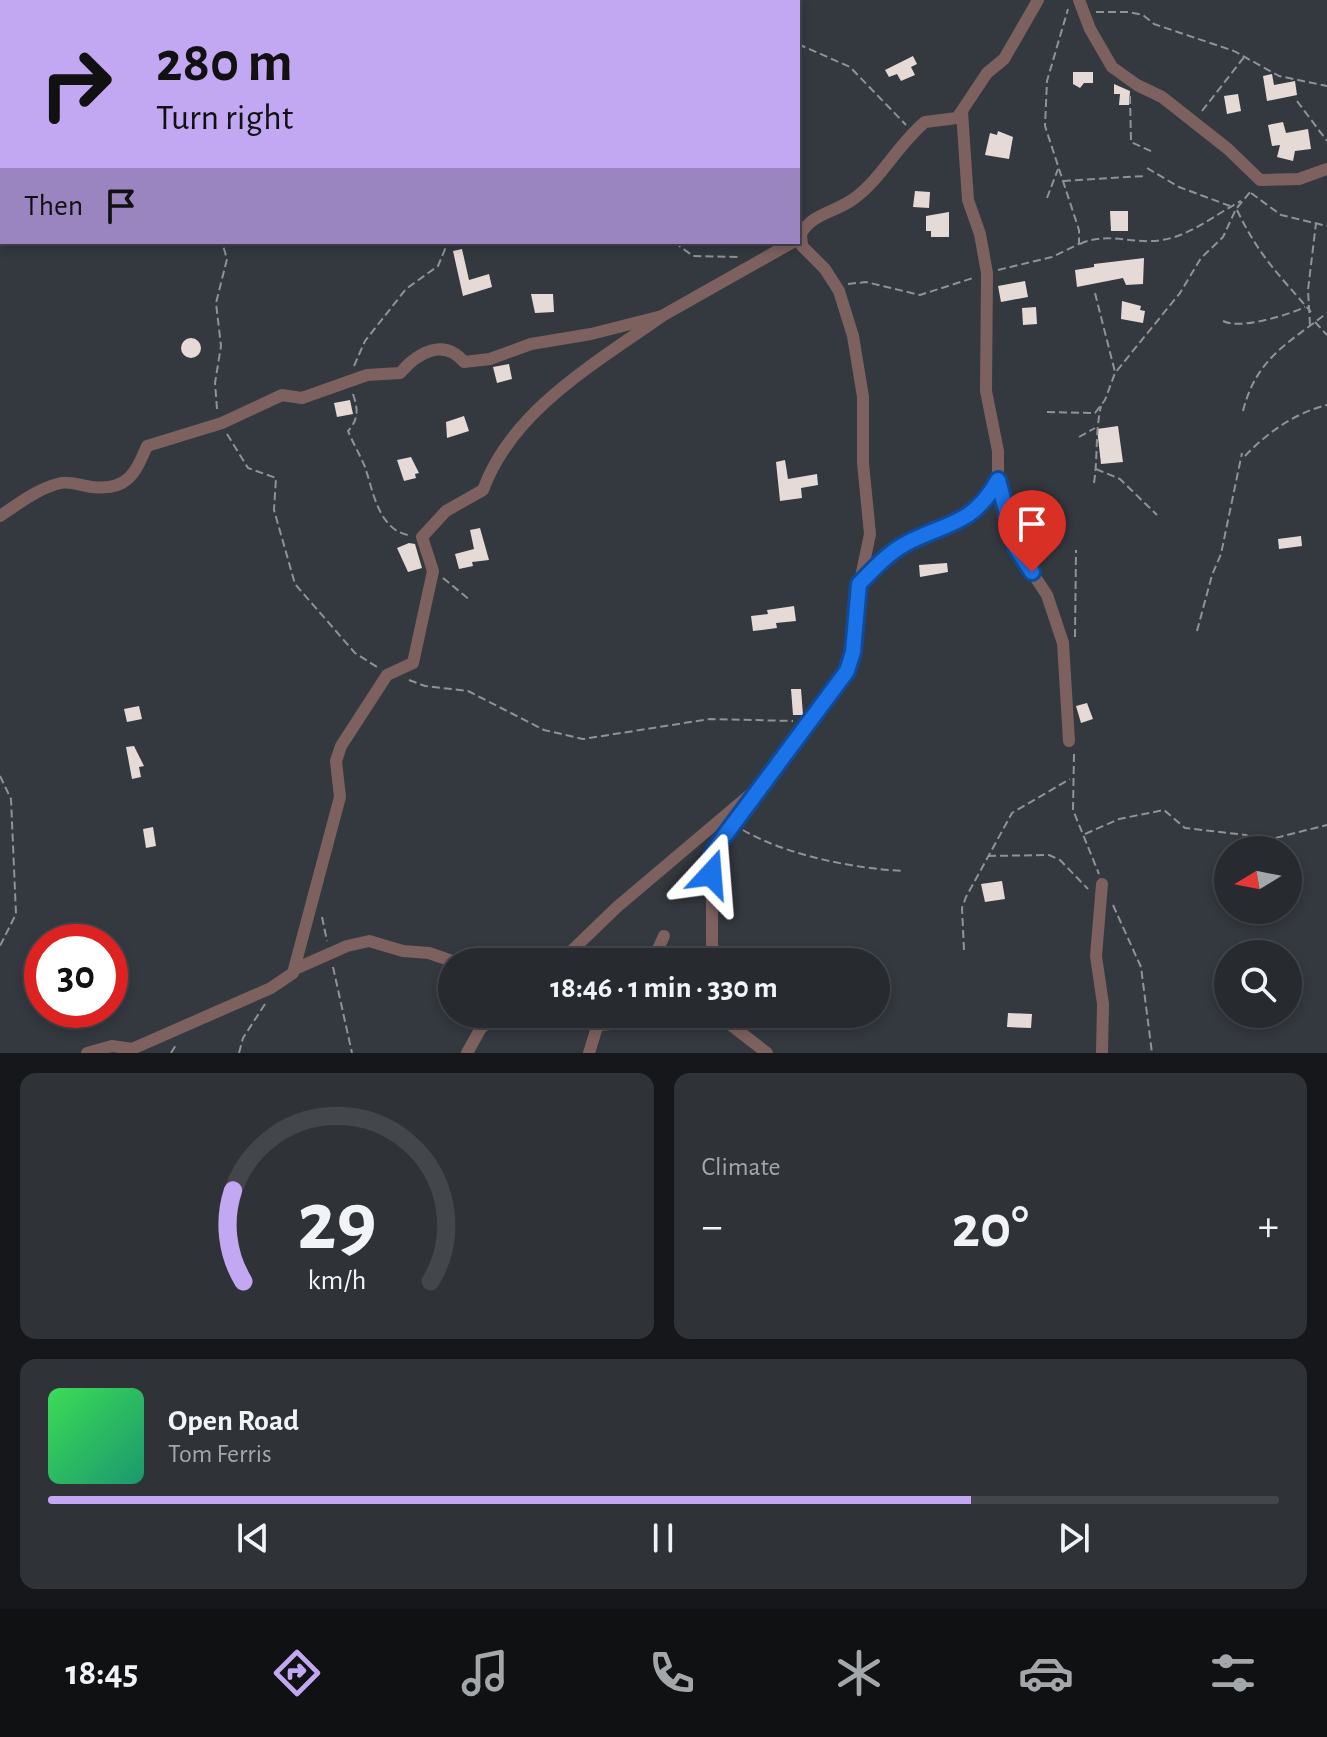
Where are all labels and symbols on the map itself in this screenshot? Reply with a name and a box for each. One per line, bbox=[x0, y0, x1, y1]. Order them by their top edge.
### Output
pin bbox=[998, 490, 1066, 572]
position arrow bbox=[669, 832, 753, 916]
north arrow bbox=[1214, 836, 1302, 924]
speed limit sign: 30 bbox=[24, 924, 128, 1028]

